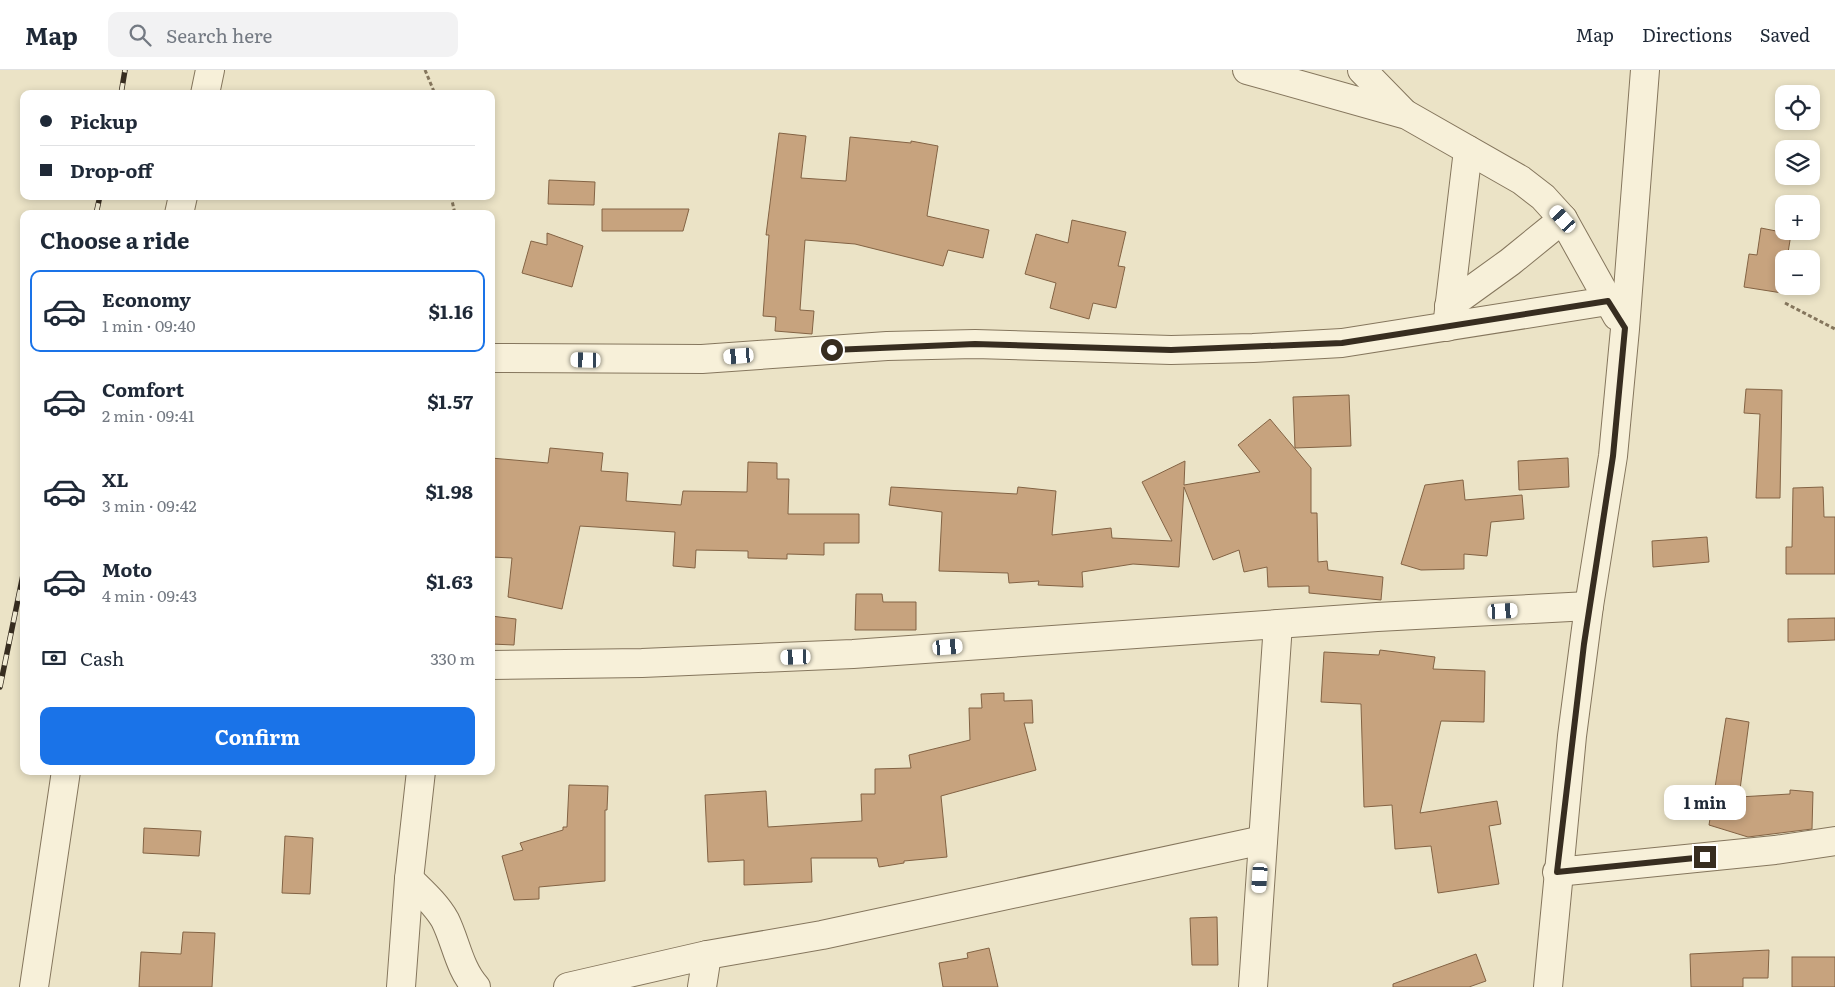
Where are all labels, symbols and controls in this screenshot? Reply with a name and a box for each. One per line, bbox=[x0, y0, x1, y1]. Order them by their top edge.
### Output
search box bbox=[108, 12, 458, 57]
text: Map bbox=[25, 17, 78, 52]
icon: search bbox=[126, 21, 154, 49]
text: Search here bbox=[166, 21, 272, 49]
text: Map bbox=[1576, 21, 1614, 48]
text: Directions bbox=[1642, 21, 1732, 48]
text: Saved bbox=[1760, 21, 1810, 48]
map controls bbox=[1775, 85, 1820, 295]
button: locate bbox=[1775, 85, 1820, 130]
text: Pickup bbox=[70, 107, 138, 135]
button: layers bbox=[1775, 140, 1820, 185]
text: Drop-off bbox=[70, 156, 153, 184]
button: + bbox=[1775, 195, 1820, 240]
car bbox=[1547, 203, 1578, 235]
text: Choose a ride bbox=[40, 223, 189, 256]
button: − bbox=[1775, 250, 1820, 295]
text: Economy bbox=[102, 285, 191, 313]
icon: car bbox=[42, 289, 87, 334]
text: $1.16 bbox=[429, 297, 473, 325]
text: 1 min · 09:40 bbox=[102, 313, 196, 337]
route start bbox=[821, 339, 843, 361]
car bbox=[723, 347, 754, 365]
car bbox=[570, 352, 601, 368]
text: Comfort bbox=[102, 375, 184, 403]
icon: car bbox=[42, 379, 87, 424]
text: $1.57 bbox=[427, 387, 473, 415]
text: 2 min · 09:41 bbox=[102, 403, 194, 427]
text: XL bbox=[102, 465, 129, 493]
icon: car bbox=[42, 469, 87, 514]
text: $1.98 bbox=[425, 477, 473, 505]
text: 3 min · 09:42 bbox=[102, 493, 197, 517]
text: Moto bbox=[102, 555, 152, 583]
icon: car bbox=[42, 559, 87, 604]
text: $1.63 bbox=[426, 567, 473, 595]
text: 4 min · 09:43 bbox=[102, 583, 197, 607]
car bbox=[1487, 603, 1518, 619]
car bbox=[932, 638, 963, 656]
icon: cash bbox=[40, 644, 68, 672]
text: Cash bbox=[80, 644, 124, 672]
text: 330 m bbox=[430, 646, 475, 670]
car bbox=[780, 649, 811, 665]
button: Confirm bbox=[40, 707, 475, 765]
callout: 1 min bbox=[1664, 784, 1746, 820]
text: 1 min bbox=[1684, 790, 1726, 814]
route end bbox=[1694, 846, 1716, 868]
car bbox=[1251, 863, 1268, 893]

